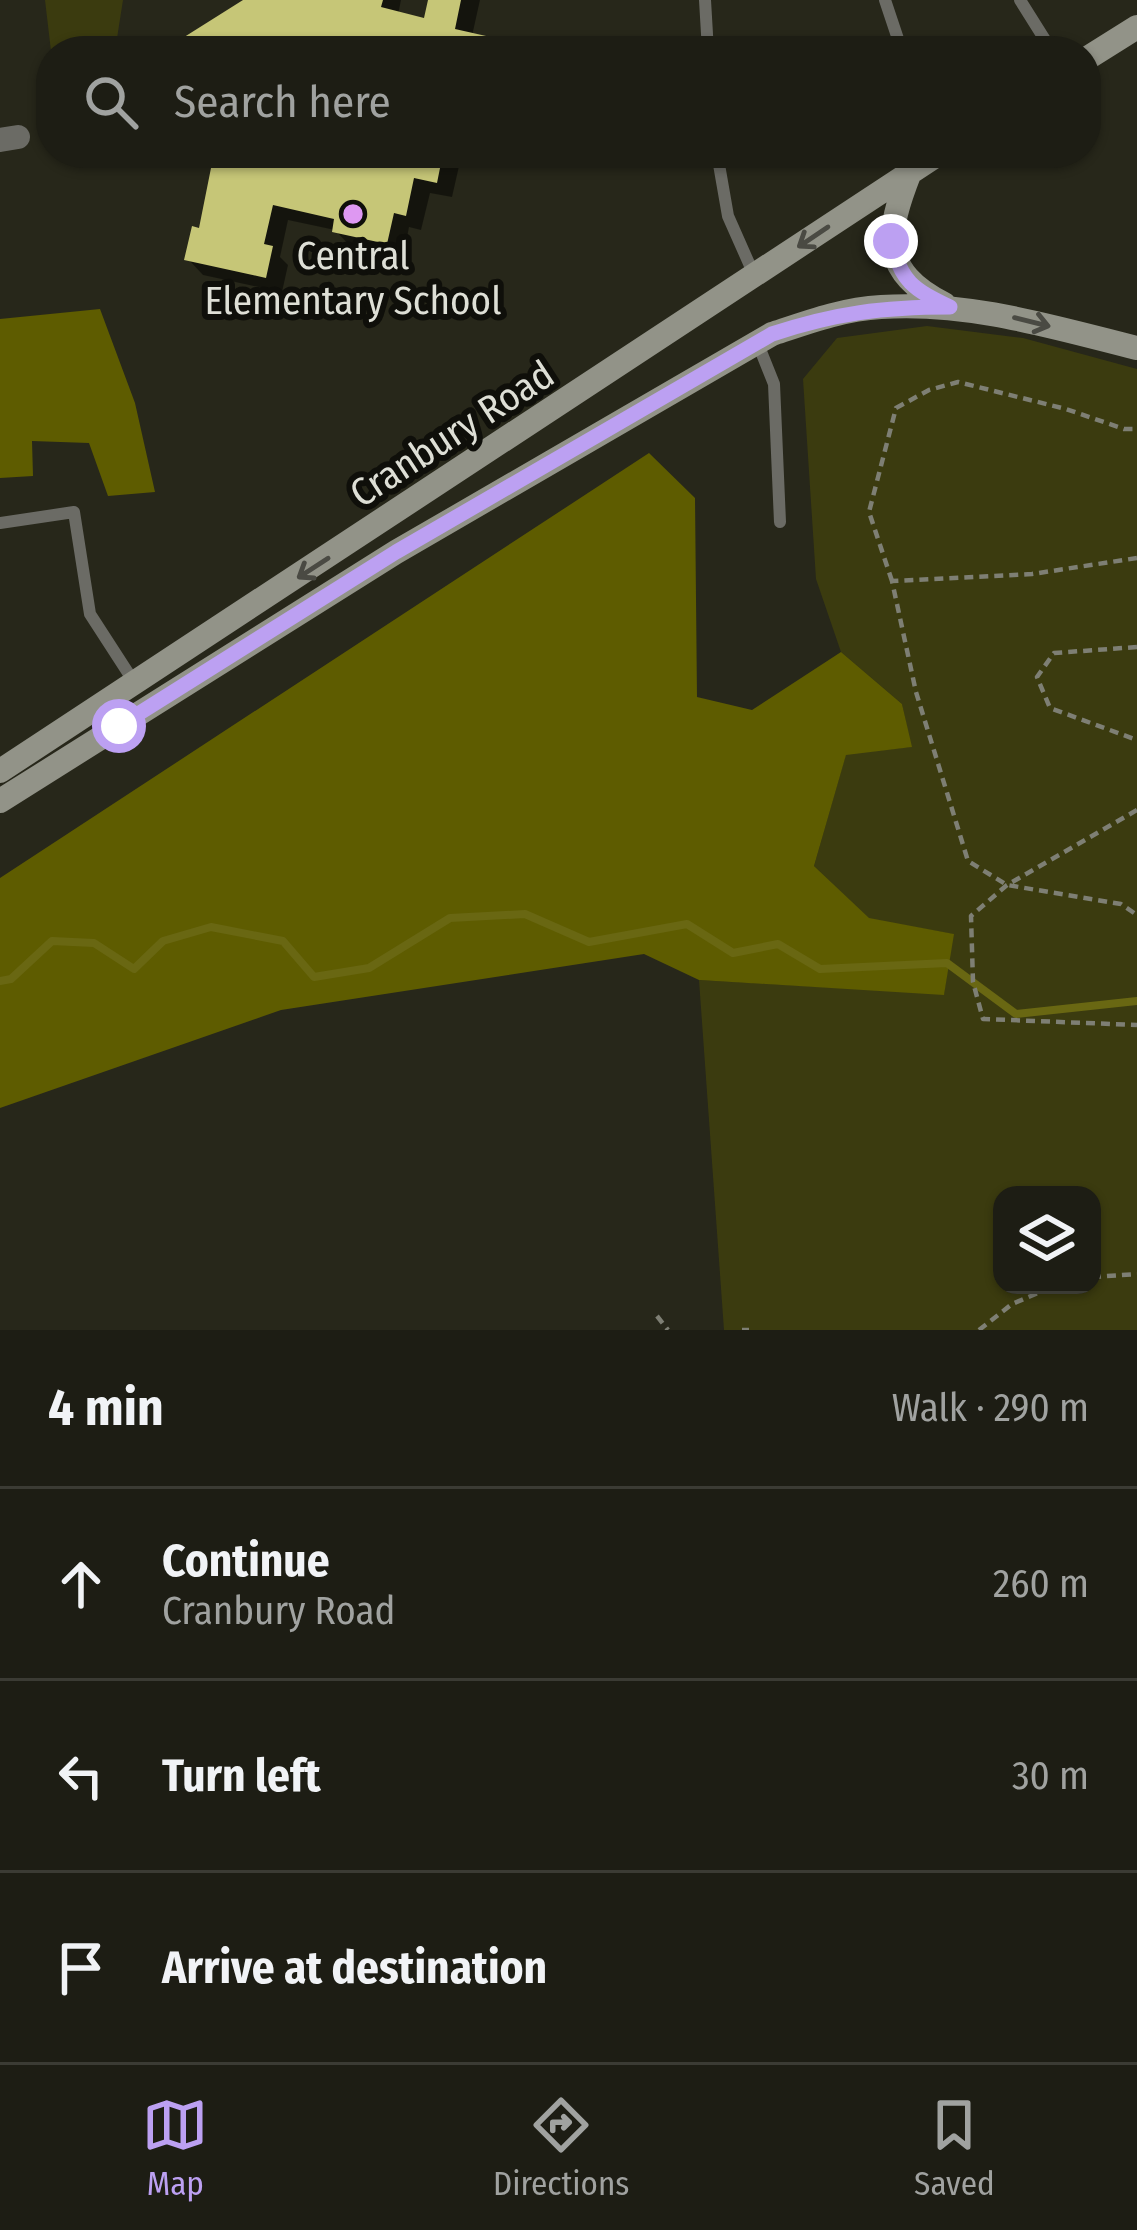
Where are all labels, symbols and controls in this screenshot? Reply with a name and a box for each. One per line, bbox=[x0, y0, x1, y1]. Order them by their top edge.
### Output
search box bbox=[36, 36, 1101, 168]
icon: search bbox=[78, 69, 144, 135]
text: Search here bbox=[174, 75, 391, 129]
marker: Central Elementary School bbox=[340, 201, 366, 227]
route end bbox=[864, 214, 918, 268]
one-way arrow bbox=[797, 225, 831, 250]
place label: Central Elementary School bbox=[205, 233, 501, 324]
one-way arrow bbox=[1012, 312, 1050, 334]
street label: Cranbury Road bbox=[342, 351, 562, 517]
one-way arrow bbox=[296, 556, 330, 581]
route start bbox=[92, 699, 146, 753]
map controls bbox=[993, 1186, 1101, 1294]
button: layers bbox=[993, 1186, 1101, 1294]
text: 4 min bbox=[48, 1377, 164, 1439]
text: Walk · 290 m bbox=[892, 1385, 1089, 1431]
text: Continue bbox=[162, 1534, 330, 1588]
icon: ahead bbox=[48, 1551, 114, 1617]
text: 260 m bbox=[993, 1561, 1089, 1607]
text: Cranbury Road bbox=[162, 1588, 395, 1634]
icon: left bbox=[48, 1743, 114, 1809]
text: Turn left bbox=[162, 1749, 321, 1803]
text: 30 m bbox=[1012, 1753, 1089, 1799]
icon: arrive bbox=[48, 1935, 114, 2001]
text: Arrive at destination bbox=[162, 1941, 547, 1995]
tab: Map bbox=[142, 2092, 208, 2204]
tab: Directions bbox=[493, 2092, 629, 2204]
tab: Saved bbox=[914, 2092, 995, 2204]

